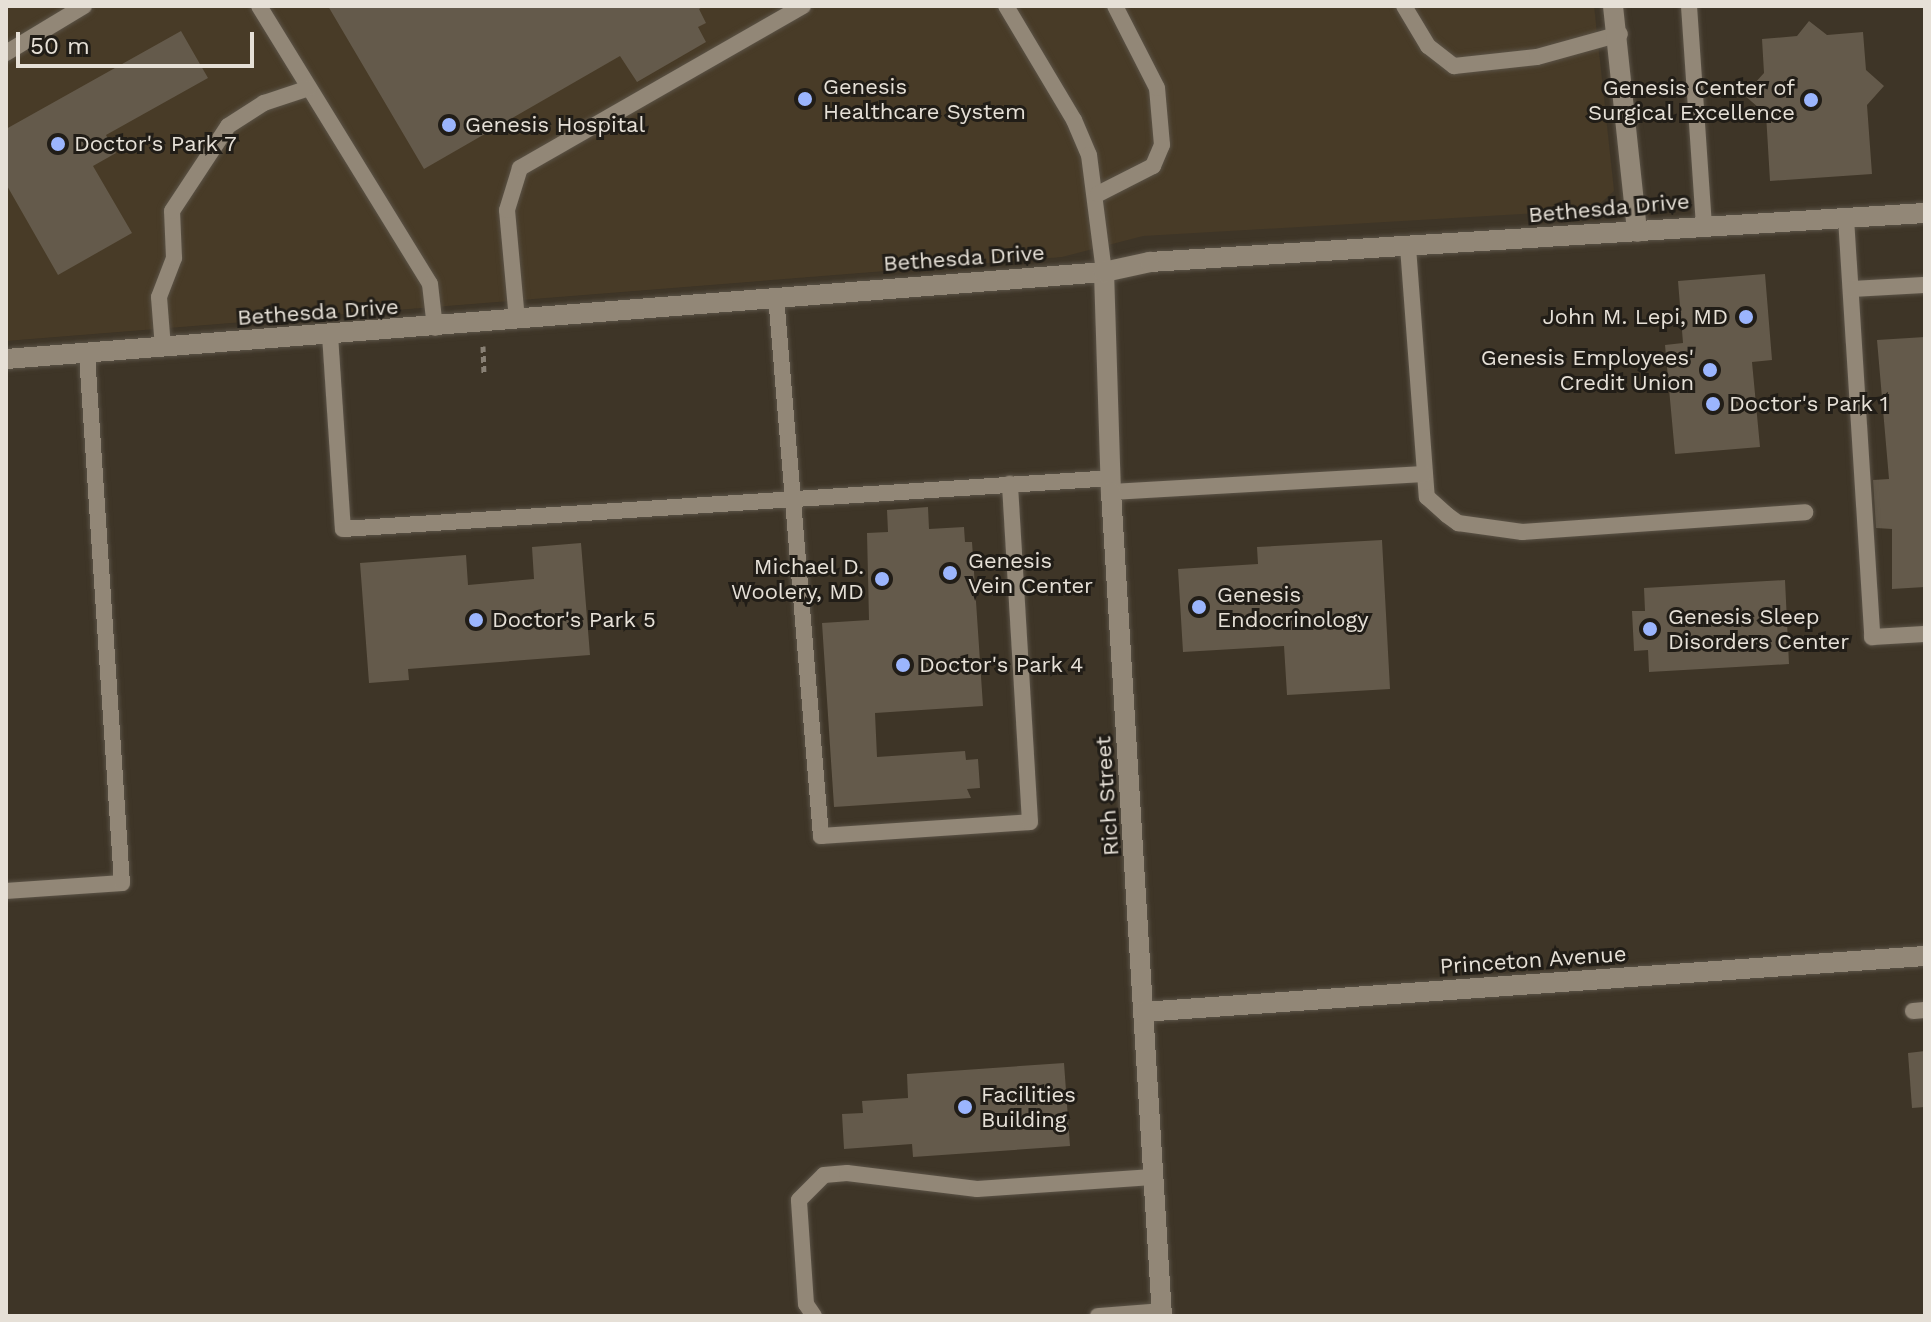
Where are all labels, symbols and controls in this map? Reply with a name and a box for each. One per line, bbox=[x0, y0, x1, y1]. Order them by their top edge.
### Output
scale bar bbox=[20, 16, 258, 66]
text: 50 m bbox=[30, 32, 90, 60]
place label: Genesis Healthcare System bbox=[823, 73, 1026, 124]
place label: Genesis Center of Surgical Excellence bbox=[1587, 74, 1795, 126]
marker: Genesis Healthcare System bbox=[794, 88, 816, 110]
marker: Genesis Center of Surgical Excellence bbox=[1802, 91, 1820, 109]
place label: Genesis Hospital bbox=[465, 112, 645, 138]
marker: Genesis Hospital bbox=[440, 116, 458, 134]
place label: Doctor's Park 7 bbox=[74, 131, 238, 157]
marker: Doctor's Park 7 bbox=[49, 135, 67, 153]
street label: Bethesda Drive bbox=[1527, 188, 1691, 228]
street label: Bethesda Drive bbox=[882, 239, 1046, 277]
street label: Bethesda Drive bbox=[236, 293, 400, 331]
place label: John M. Lepi, MD bbox=[1542, 304, 1728, 330]
marker: John M. Lepi, MD bbox=[1735, 306, 1757, 328]
place label: Genesis Employees' Credit Union bbox=[1481, 344, 1694, 396]
marker: Genesis Employees' Credit Union bbox=[1701, 361, 1719, 379]
place label: Doctor's Park 1 bbox=[1729, 391, 1889, 417]
marker: Doctor's Park 1 bbox=[1704, 395, 1722, 413]
place label: Genesis Vein Center bbox=[968, 547, 1093, 598]
place label: Michael D. Woolery, MD bbox=[731, 553, 864, 604]
marker: Genesis Vein Center bbox=[939, 562, 961, 584]
marker: Michael D. Woolery, MD bbox=[871, 568, 893, 590]
place label: Genesis Endocrinology bbox=[1217, 581, 1369, 632]
marker: Genesis Endocrinology bbox=[1188, 596, 1210, 618]
place label: Genesis Sleep Disorders Center bbox=[1668, 603, 1849, 654]
place label: Doctor's Park 5 bbox=[492, 607, 656, 633]
marker: Doctor's Park 5 bbox=[467, 611, 485, 629]
marker: Genesis Sleep Disorders Center bbox=[1639, 618, 1661, 640]
place label: Doctor's Park 4 bbox=[919, 652, 1084, 678]
marker: Doctor's Park 4 bbox=[894, 656, 912, 674]
street label: Rich Street bbox=[1090, 735, 1124, 857]
street label: Princeton Avenue bbox=[1438, 940, 1628, 980]
place label: Facilities Building bbox=[981, 1081, 1076, 1132]
marker: Facilities Building bbox=[956, 1098, 974, 1116]

